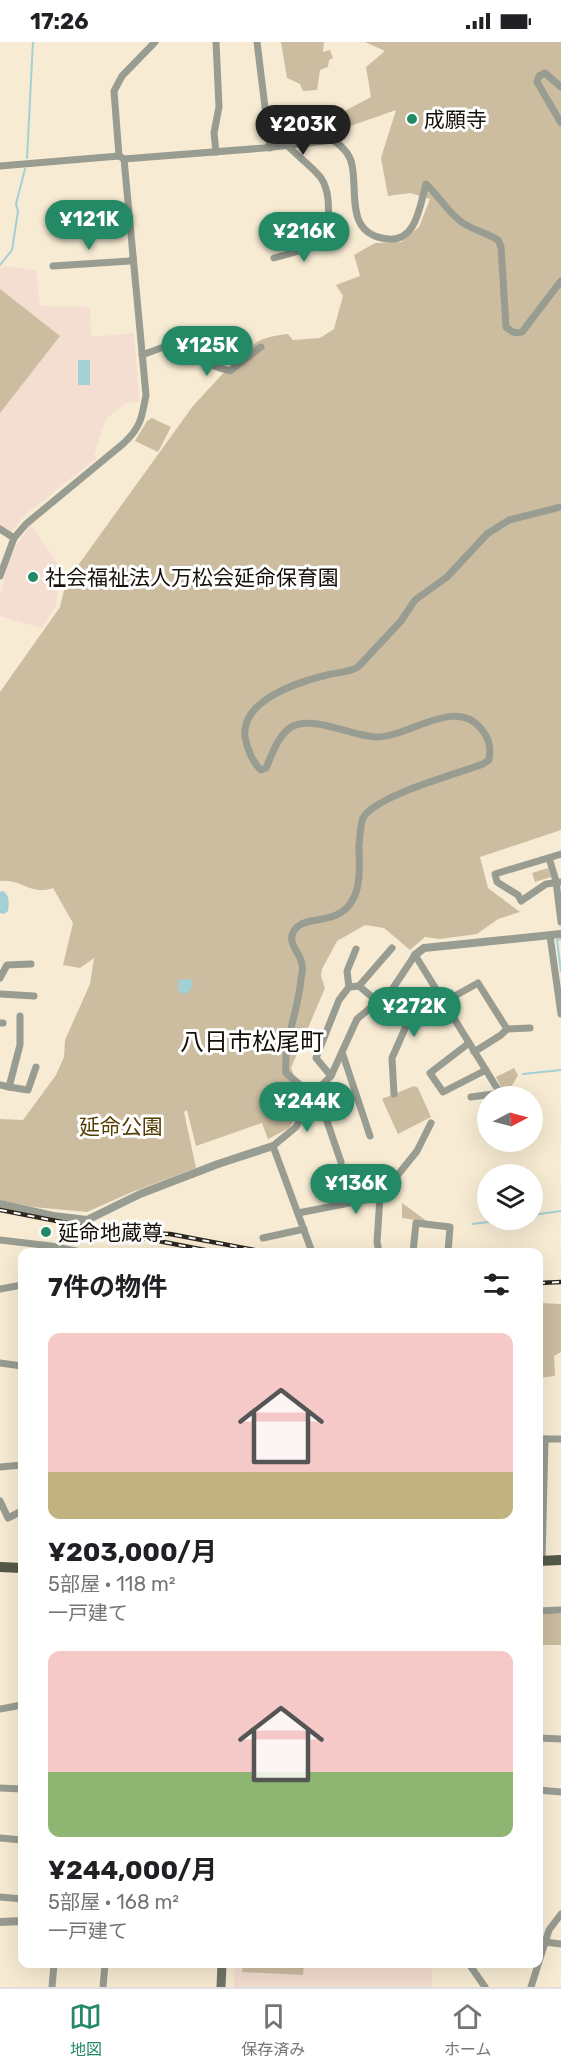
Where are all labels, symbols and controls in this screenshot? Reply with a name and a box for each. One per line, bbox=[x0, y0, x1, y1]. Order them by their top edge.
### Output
text: 17:26 bbox=[30, 8, 89, 35]
pin: ¥203K bbox=[261, 105, 345, 156]
place label: 成願寺 bbox=[424, 107, 487, 132]
text: ¥203K bbox=[270, 112, 336, 136]
marker: 成願寺 bbox=[405, 112, 419, 126]
pin: ¥121K bbox=[47, 200, 131, 251]
text: ¥121K bbox=[59, 207, 119, 231]
pin: ¥216K bbox=[262, 212, 346, 263]
text: ¥216K bbox=[273, 219, 336, 243]
pin: ¥125K bbox=[165, 326, 249, 377]
text: ¥125K bbox=[176, 333, 238, 357]
place label: 社会福祉法人万松会延命保育園 bbox=[45, 565, 339, 590]
marker: 社会福祉法人万松会延命保育園 bbox=[26, 570, 40, 584]
pin: ¥272K bbox=[372, 987, 456, 1038]
text: ¥272K bbox=[382, 994, 446, 1018]
district label: 八日市松尾町 bbox=[180, 1028, 324, 1056]
pin: ¥244K bbox=[265, 1082, 349, 1133]
north arrow bbox=[477, 1086, 543, 1152]
map controls bbox=[477, 1086, 543, 1230]
text: ¥244K bbox=[273, 1089, 341, 1113]
park label: 延命公園 bbox=[79, 1114, 163, 1139]
pin: ¥136K bbox=[314, 1164, 398, 1215]
button: layers bbox=[477, 1164, 543, 1230]
text: ¥136K bbox=[324, 1171, 388, 1195]
place label: 延命地蔵尊 bbox=[58, 1220, 163, 1245]
marker: 延命地蔵尊 bbox=[39, 1225, 53, 1239]
icon: filters bbox=[480, 1268, 513, 1301]
text: 7件の物件 bbox=[48, 1272, 167, 1303]
icon: home bbox=[227, 1372, 335, 1480]
text: ¥203,000/月 bbox=[48, 1537, 217, 1568]
text: 5部屋 · 118 m² bbox=[48, 1572, 176, 1596]
text: 一戸建て bbox=[48, 1601, 128, 1625]
icon: home bbox=[227, 1690, 335, 1798]
text: ¥244,000/月 bbox=[48, 1855, 217, 1886]
text: 5部屋 · 168 m² bbox=[48, 1890, 179, 1914]
text: 一戸建て bbox=[48, 1919, 128, 1943]
tab: 地図 bbox=[69, 2000, 102, 2060]
tab: 保存済み bbox=[241, 2000, 305, 2060]
tab: ホーム bbox=[444, 2000, 492, 2060]

